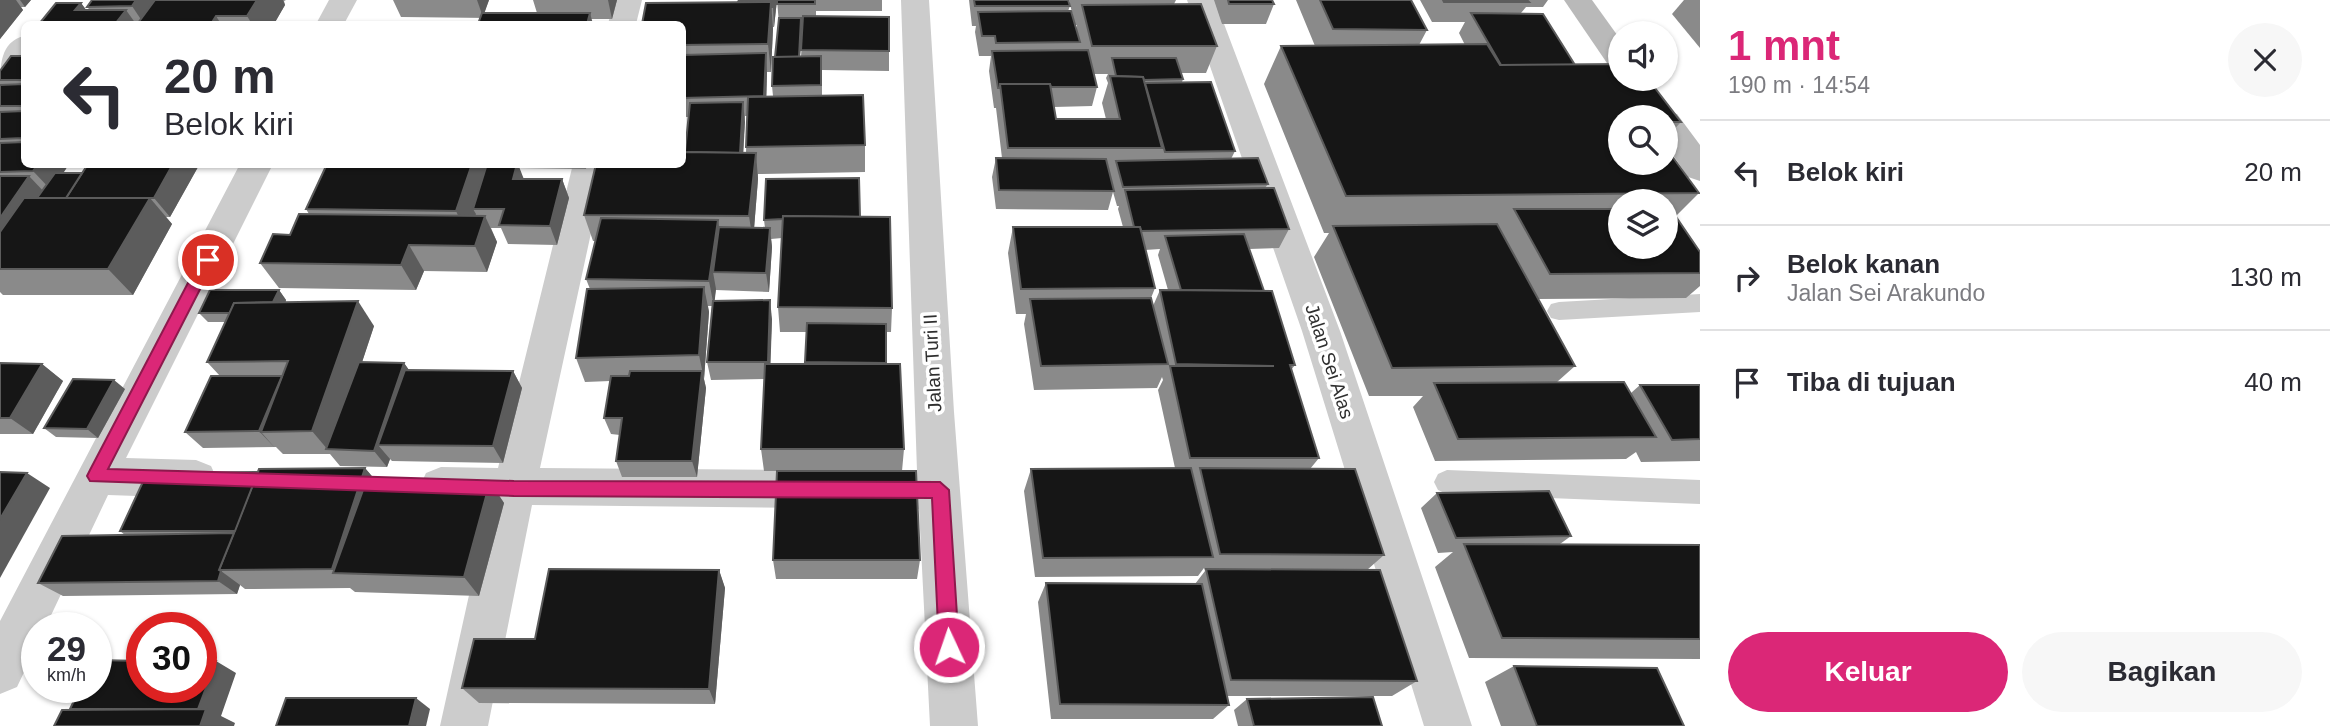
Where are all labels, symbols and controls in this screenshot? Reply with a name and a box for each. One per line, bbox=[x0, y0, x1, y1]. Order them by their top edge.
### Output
map controls bbox=[1608, 21, 1678, 259]
button: sound bbox=[1608, 21, 1678, 91]
text: 1 mnt bbox=[1728, 22, 1840, 69]
button: close bbox=[2228, 23, 2302, 97]
icon: left bbox=[49, 49, 140, 140]
text: 20 m bbox=[164, 49, 276, 103]
text: 190 m · 14:54 bbox=[1728, 72, 1870, 98]
button: search bbox=[1608, 105, 1678, 175]
text: Belok kiri bbox=[164, 106, 294, 142]
icon: left bbox=[1728, 154, 1766, 192]
text: Belok kiri bbox=[1787, 157, 1904, 187]
text: 20 m bbox=[2244, 157, 2302, 187]
button: layers bbox=[1608, 189, 1678, 259]
pin bbox=[178, 230, 238, 290]
icon: arrive bbox=[189, 241, 227, 279]
text: Belok kanan bbox=[1787, 249, 1940, 279]
icon: right bbox=[1728, 259, 1766, 297]
text: 130 m bbox=[2230, 262, 2302, 292]
text: Jalan Sei Arakundo bbox=[1787, 280, 1985, 306]
street label: Jalan Sei Alas bbox=[1301, 301, 1358, 421]
street label: Jalan Turi II bbox=[919, 313, 946, 413]
icon: arrive bbox=[1728, 364, 1766, 402]
text: Tiba di tujuan bbox=[1787, 367, 1956, 397]
text: 40 m bbox=[2244, 367, 2302, 397]
position arrow bbox=[912, 610, 986, 684]
speed limit sign: 30 bbox=[126, 612, 217, 703]
text: 29 bbox=[47, 629, 86, 668]
button: Keluar bbox=[1728, 632, 2008, 712]
button: Bagikan bbox=[2022, 632, 2302, 712]
text: km/h bbox=[47, 665, 86, 685]

